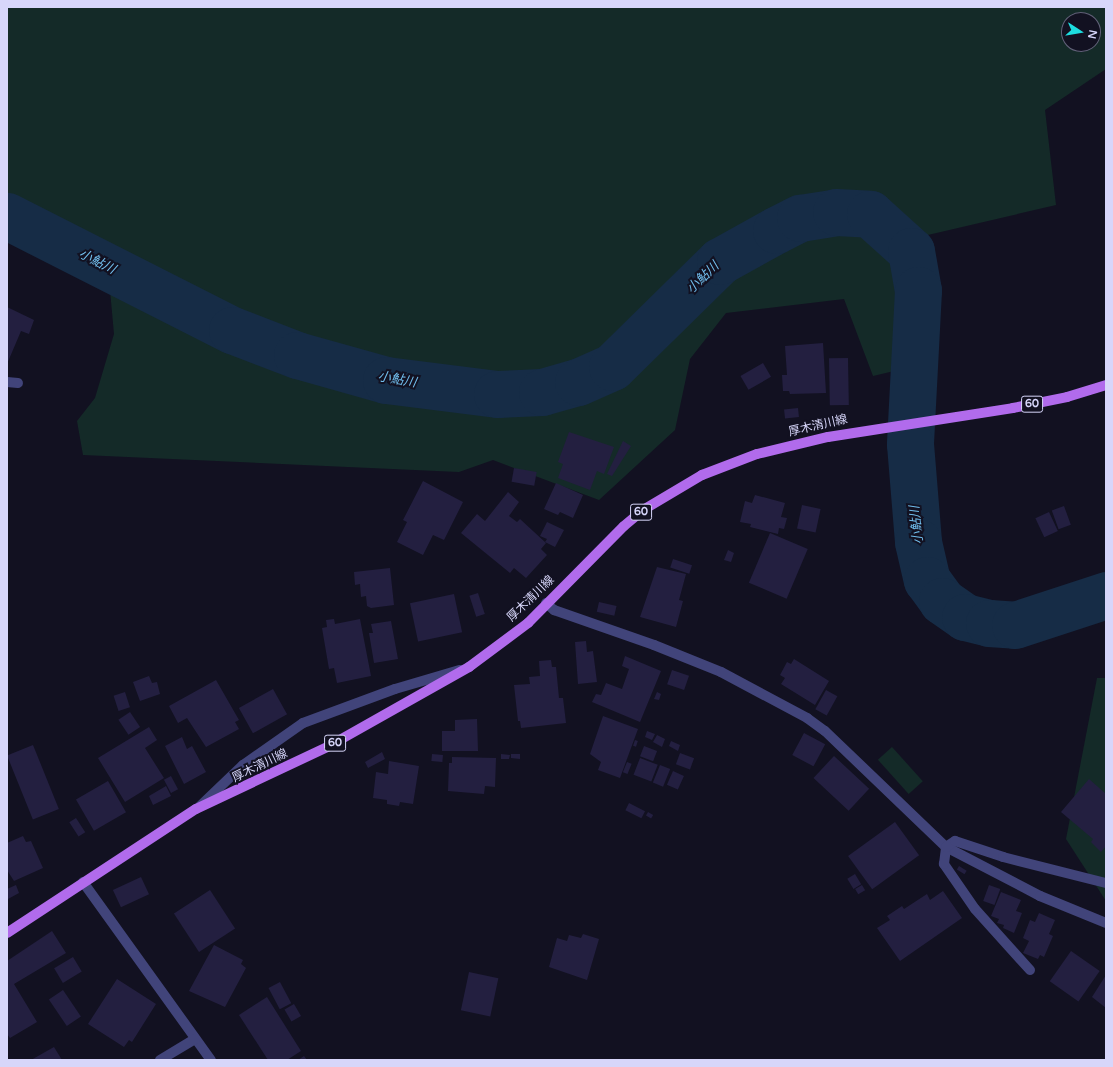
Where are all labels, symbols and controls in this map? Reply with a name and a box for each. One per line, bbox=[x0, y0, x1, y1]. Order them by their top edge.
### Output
north arrow bbox=[1061, 12, 1101, 52]
text: N bbox=[1085, 29, 1100, 40]
water label: 小鮎川 bbox=[76, 246, 118, 278]
water label: 小鮎川 bbox=[684, 259, 722, 297]
water label: 小鮎川 bbox=[376, 369, 418, 391]
road number: 60 bbox=[1021, 395, 1043, 413]
street label: 厚木清川線 bbox=[787, 412, 849, 440]
road number: 60 bbox=[630, 503, 652, 521]
water label: 小鮎川 bbox=[907, 505, 927, 545]
street label: 厚木清川線 bbox=[504, 573, 558, 625]
road number: 60 bbox=[324, 734, 346, 752]
street label: 厚木清川線 bbox=[230, 746, 290, 786]

